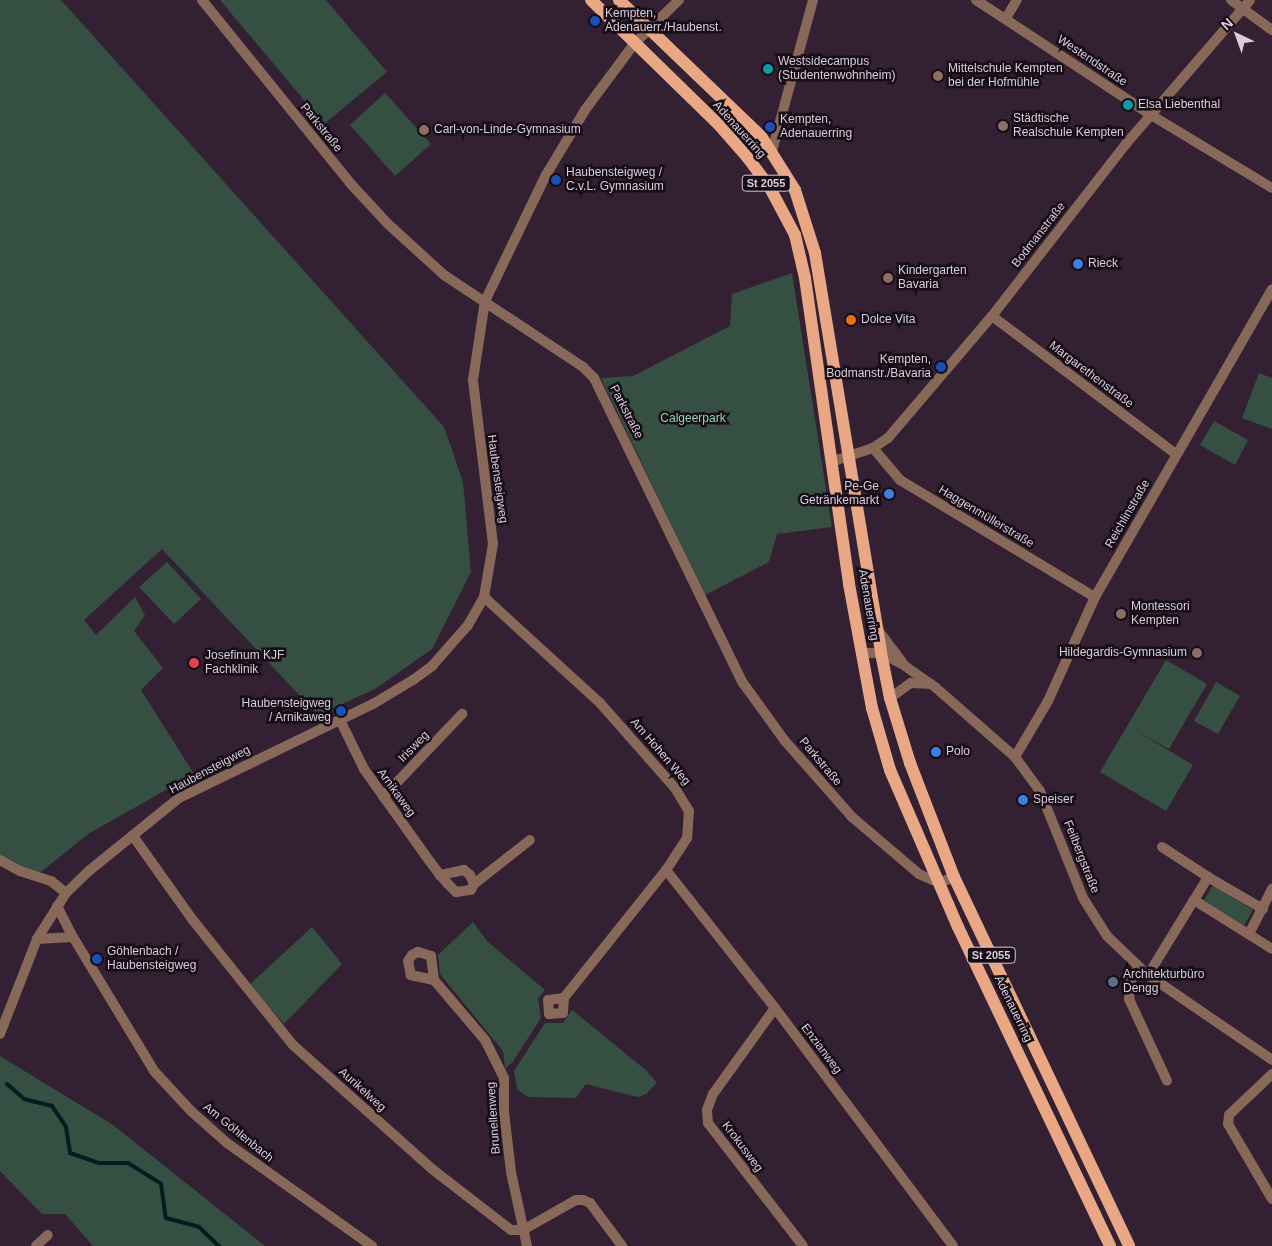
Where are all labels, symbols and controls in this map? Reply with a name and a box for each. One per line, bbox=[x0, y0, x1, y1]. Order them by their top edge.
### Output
place label: Kempten, Adenauerr./Haubenst. bbox=[605, 7, 722, 35]
north arrow bbox=[1212, 10, 1262, 60]
marker: Kempten, Adenauerr./Haubenst. bbox=[589, 15, 601, 27]
text: N bbox=[1218, 15, 1236, 33]
street label: Westendstraße bbox=[1054, 32, 1130, 90]
place label: Westsidecampus (Studentenwohnheim) bbox=[778, 55, 895, 83]
place label: Mittelschule Kempten bei der Hofmühle bbox=[948, 62, 1063, 90]
marker: Westsidecampus (Studentenwohnheim) bbox=[762, 63, 774, 75]
marker: Mittelschule Kempten bei der Hofmühle bbox=[932, 70, 944, 82]
street label: Adenauerring bbox=[710, 98, 768, 162]
place label: Elsa Liebenthal bbox=[1138, 98, 1220, 112]
marker: Elsa Liebenthal bbox=[1122, 99, 1134, 111]
street label: Parkstraße bbox=[297, 101, 345, 155]
place label: Städtische Realschule Kempten bbox=[1013, 112, 1124, 140]
place label: Kempten, Adenauerring bbox=[780, 113, 852, 141]
marker: Städtische Realschule Kempten bbox=[997, 120, 1009, 132]
marker: Kempten, Adenauerring bbox=[764, 121, 776, 133]
place label: Carl-von-Linde-Gymnasium bbox=[434, 123, 581, 137]
marker: Carl-von-Linde-Gymnasium bbox=[418, 124, 430, 136]
place label: Haubensteigweg / C.v.L. Gymnasium bbox=[566, 166, 664, 194]
marker: Haubensteigweg / C.v.L. Gymnasium bbox=[550, 174, 562, 186]
road number: St 2055 bbox=[741, 174, 791, 192]
street label: Bodmanstraße bbox=[1009, 200, 1069, 270]
place label: Rieck bbox=[1088, 257, 1118, 271]
marker: Rieck bbox=[1072, 258, 1084, 270]
place label: Kindergarten Bavaria bbox=[898, 264, 967, 292]
marker: Kindergarten Bavaria bbox=[882, 272, 894, 284]
place label: Dolce Vita bbox=[861, 313, 915, 327]
marker: Dolce Vita bbox=[845, 314, 857, 326]
street label: Margarethenstraße bbox=[1046, 339, 1136, 411]
place label: Kempten, Bodmanstr./Bavaria bbox=[826, 353, 931, 381]
marker: Kempten, Bodmanstr./Bavaria bbox=[935, 361, 947, 373]
street label: Parkstraße bbox=[606, 383, 646, 441]
park label: Calgeerpark bbox=[660, 412, 726, 426]
street label: Haubensteigweg bbox=[484, 434, 510, 524]
street label: Reichlinstraße bbox=[1103, 477, 1153, 551]
place label: Pe-Ge Getränkemarkt bbox=[800, 480, 879, 508]
street label: Haggenmüllerstraße bbox=[936, 483, 1036, 551]
marker: Pe-Ge Getränkemarkt bbox=[883, 488, 895, 500]
street label: Adenauerring bbox=[855, 568, 881, 642]
place label: Montessori Kempten bbox=[1131, 600, 1190, 628]
marker: Montessori Kempten bbox=[1115, 608, 1127, 620]
place label: Hildegardis-Gymnasium bbox=[1059, 646, 1187, 660]
marker: Hildegardis-Gymnasium bbox=[1191, 647, 1203, 659]
place label: Josefinum KJF Fachklinik bbox=[205, 649, 284, 677]
marker: Josefinum KJF Fachklinik bbox=[187, 656, 201, 670]
place label: Haubensteigweg / Arnikaweg bbox=[242, 697, 331, 725]
marker: Haubensteigweg / Arnikaweg bbox=[335, 705, 347, 717]
street label: Am Hohen Weg bbox=[627, 715, 693, 789]
street label: Irisweg bbox=[396, 728, 432, 766]
street label: Parkstraße bbox=[796, 735, 844, 789]
street label: Haubensteigweg bbox=[167, 743, 253, 797]
place label: Polo bbox=[946, 745, 970, 759]
marker: Polo bbox=[930, 746, 942, 758]
street label: Arnikaweg bbox=[374, 766, 418, 820]
place label: Speiser bbox=[1033, 793, 1074, 807]
marker: Speiser bbox=[1017, 794, 1029, 806]
street label: Feilbergstraße bbox=[1060, 818, 1102, 896]
place label: Göhlenbach / Haubensteigweg bbox=[107, 945, 196, 973]
road number: St 2055 bbox=[966, 946, 1016, 964]
marker: Göhlenbach / Haubensteigweg bbox=[91, 953, 103, 965]
place label: Architekturbüro Dengg bbox=[1123, 968, 1204, 996]
street label: Adenauerring bbox=[991, 973, 1035, 1045]
marker: Architekturbüro Dengg bbox=[1107, 976, 1119, 988]
street label: Enzianweg bbox=[798, 1021, 844, 1077]
street label: Aurikelweg bbox=[335, 1065, 389, 1115]
street label: Brunellenweg bbox=[484, 1081, 504, 1155]
street label: Am Göhlenbach bbox=[200, 1100, 276, 1166]
street label: Krokusweg bbox=[718, 1119, 766, 1175]

